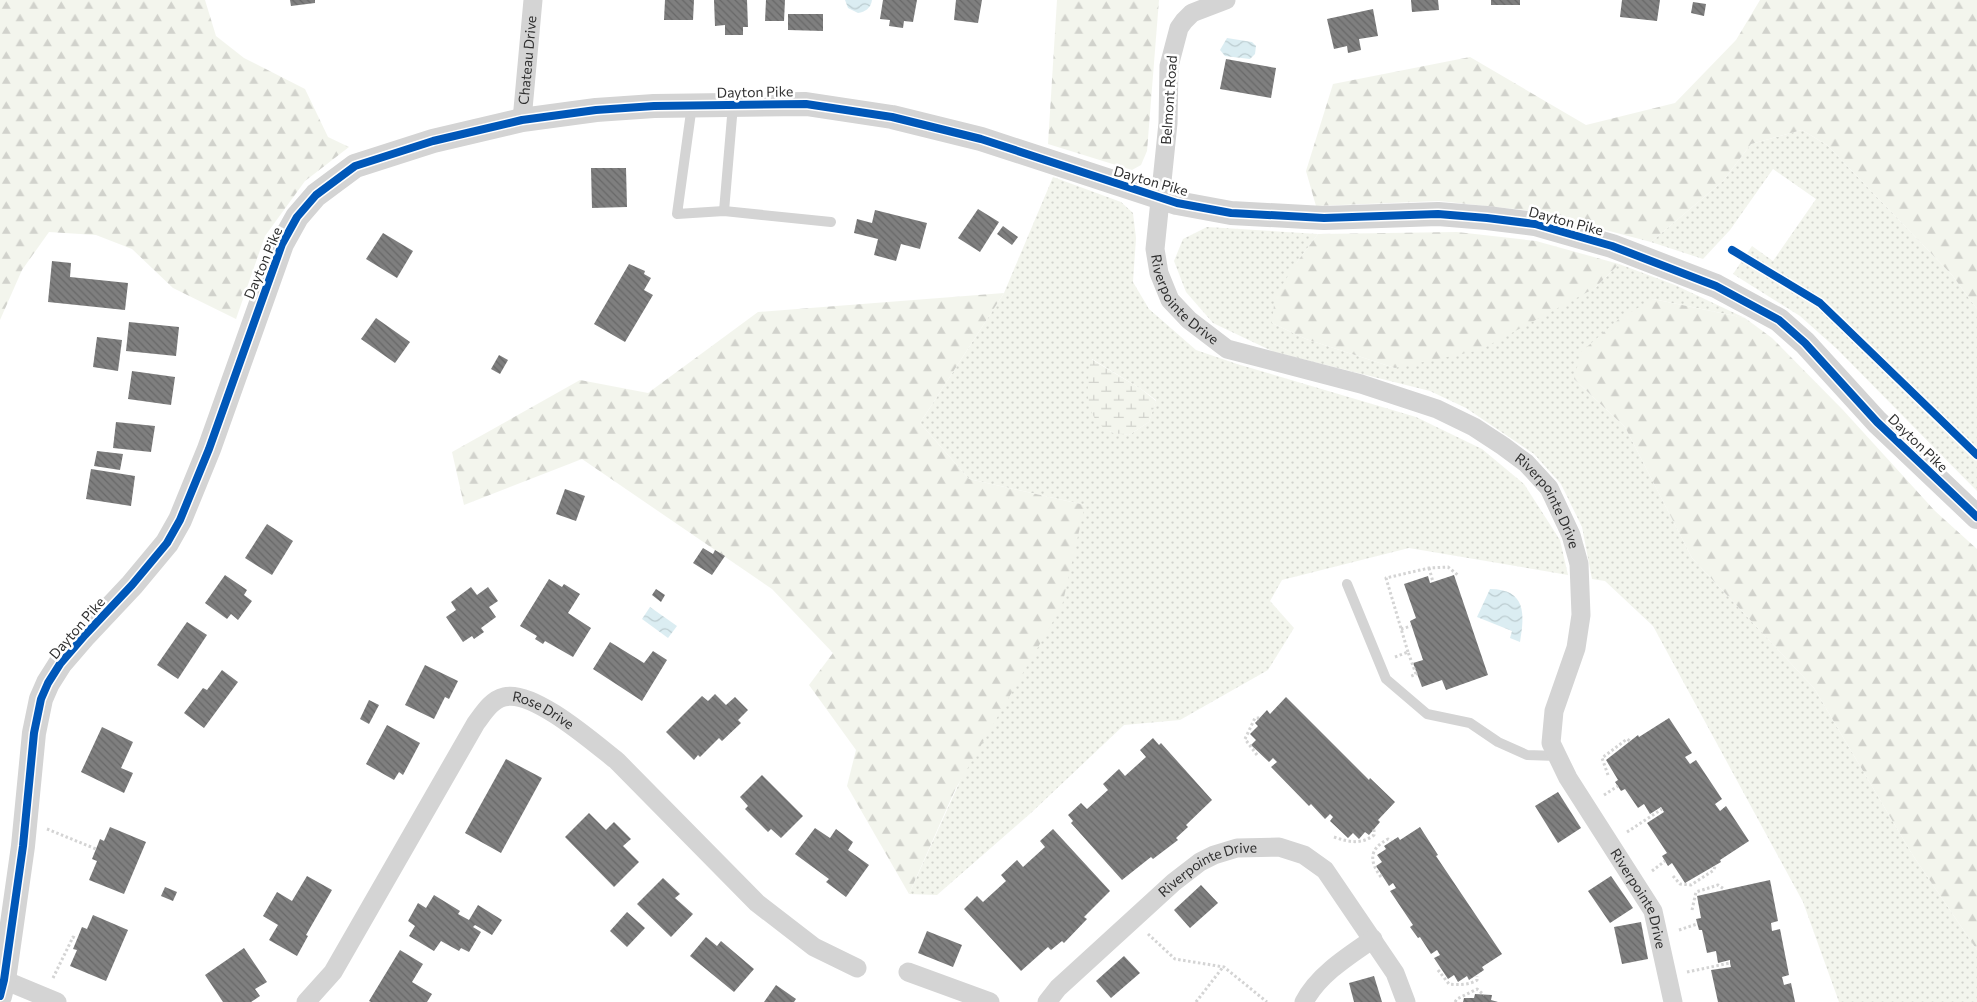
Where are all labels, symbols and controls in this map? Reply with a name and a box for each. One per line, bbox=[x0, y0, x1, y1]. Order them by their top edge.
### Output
street label: Chateau Drive bbox=[514, 15, 540, 106]
street label: Belmont Road bbox=[1157, 55, 1180, 145]
street label: Dayton Pike bbox=[717, 82, 793, 101]
street label: Dayton Pike bbox=[1112, 162, 1190, 199]
street label: Dayton Pike bbox=[1527, 202, 1605, 239]
street label: Dayton Pike bbox=[240, 224, 285, 301]
street label: Riverpointe Drive bbox=[1148, 253, 1222, 348]
street label: Dayton Pike bbox=[1885, 410, 1952, 475]
street label: Riverpointe Drive bbox=[1512, 449, 1583, 550]
street label: Dayton Pike bbox=[45, 593, 108, 662]
street label: Rose Drive bbox=[511, 687, 578, 733]
street label: Riverpointe Drive bbox=[1154, 839, 1257, 900]
street label: Riverpointe Drive bbox=[1607, 845, 1670, 950]

